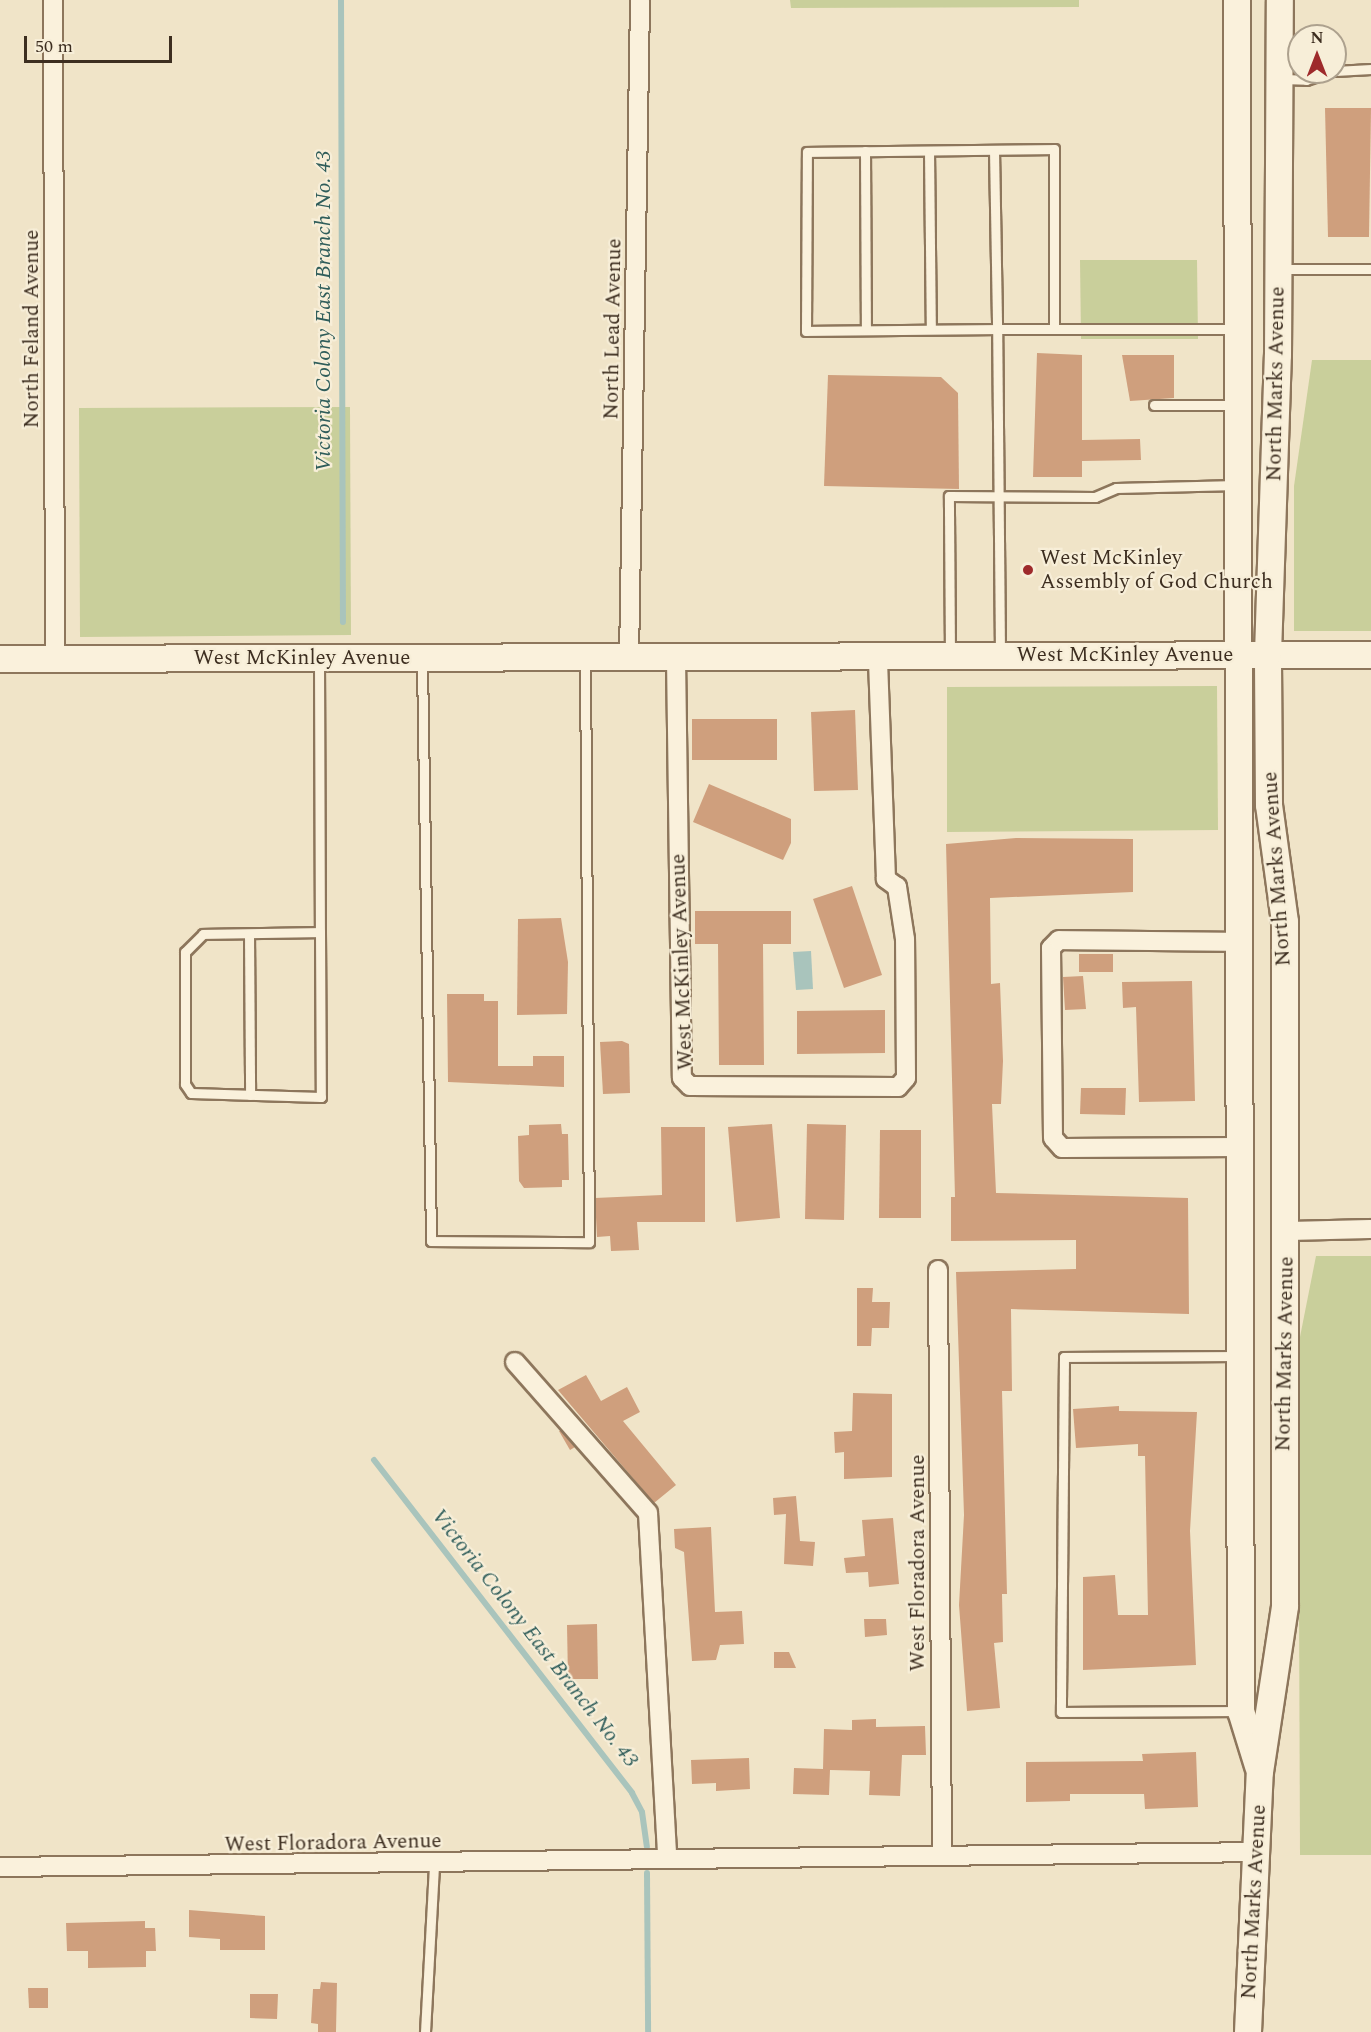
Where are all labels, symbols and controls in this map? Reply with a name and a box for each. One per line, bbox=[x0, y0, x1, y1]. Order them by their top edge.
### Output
scale bar bbox=[27, 24, 176, 62]
north arrow bbox=[1287, 24, 1347, 84]
text: N bbox=[1310, 26, 1324, 50]
text: 50 m bbox=[35, 33, 73, 60]
water label: Victoria Colony East Branch No. 43 bbox=[311, 150, 337, 472]
street label: North Feland Avenue bbox=[19, 230, 45, 428]
street label: North Lead Avenue bbox=[599, 238, 627, 420]
street label: North Marks Avenue bbox=[1262, 286, 1290, 482]
place label: West McKinley Assembly of God Church bbox=[1040, 545, 1273, 595]
marker: West McKinley Assembly of God Church bbox=[1021, 563, 1035, 577]
street label: West McKinley Avenue bbox=[1017, 642, 1233, 668]
street label: West McKinley Avenue bbox=[194, 645, 410, 671]
street label: North Marks Avenue bbox=[1258, 771, 1296, 967]
street label: West McKinley Avenue bbox=[666, 853, 698, 1071]
street label: North Marks Avenue bbox=[1271, 1256, 1299, 1452]
street label: West Floradora Avenue bbox=[905, 1454, 931, 1672]
water label: Victoria Colony East Branch No. 43 bbox=[426, 1503, 644, 1773]
street label: North Marks Avenue bbox=[1236, 1804, 1272, 2000]
street label: West Floradora Avenue bbox=[224, 1829, 442, 1857]

